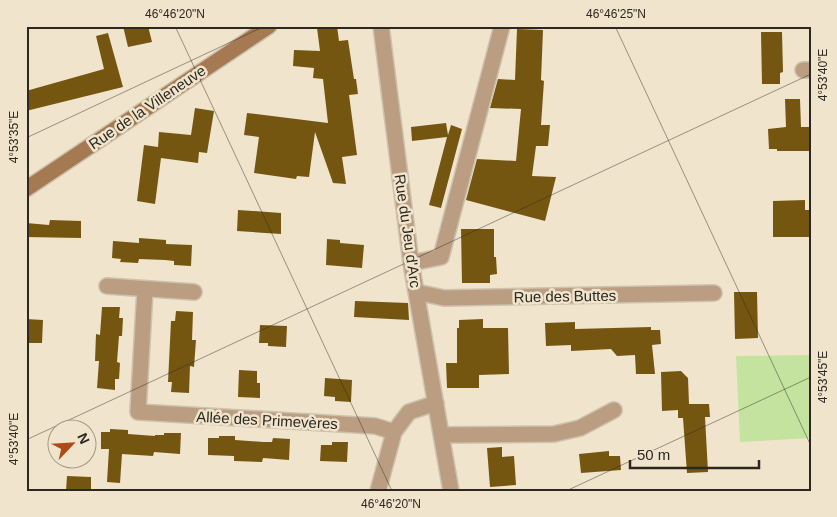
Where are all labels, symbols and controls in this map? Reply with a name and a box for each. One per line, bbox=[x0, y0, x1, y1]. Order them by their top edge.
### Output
text: 46°46'20"N bbox=[145, 7, 205, 21]
text: 46°46'25"N bbox=[586, 7, 646, 21]
text: 4°53'40"E bbox=[816, 49, 830, 101]
street label: Rue de la Villeneuve bbox=[85, 62, 209, 152]
text: 4°53'35"E bbox=[7, 111, 21, 163]
street label: Rue du Jeu d'Arc bbox=[392, 173, 424, 289]
street label: Rue des Buttes bbox=[514, 287, 616, 305]
text: 4°53'45"E bbox=[816, 351, 830, 403]
street label: Allée des Primevères bbox=[196, 408, 338, 432]
text: 4°53'40"E bbox=[7, 413, 21, 465]
north arrow bbox=[48, 420, 98, 470]
text: N bbox=[74, 431, 93, 446]
scale bar bbox=[630, 437, 758, 469]
text: 50 m bbox=[637, 446, 670, 463]
text: 46°46'20"N bbox=[361, 497, 421, 511]

